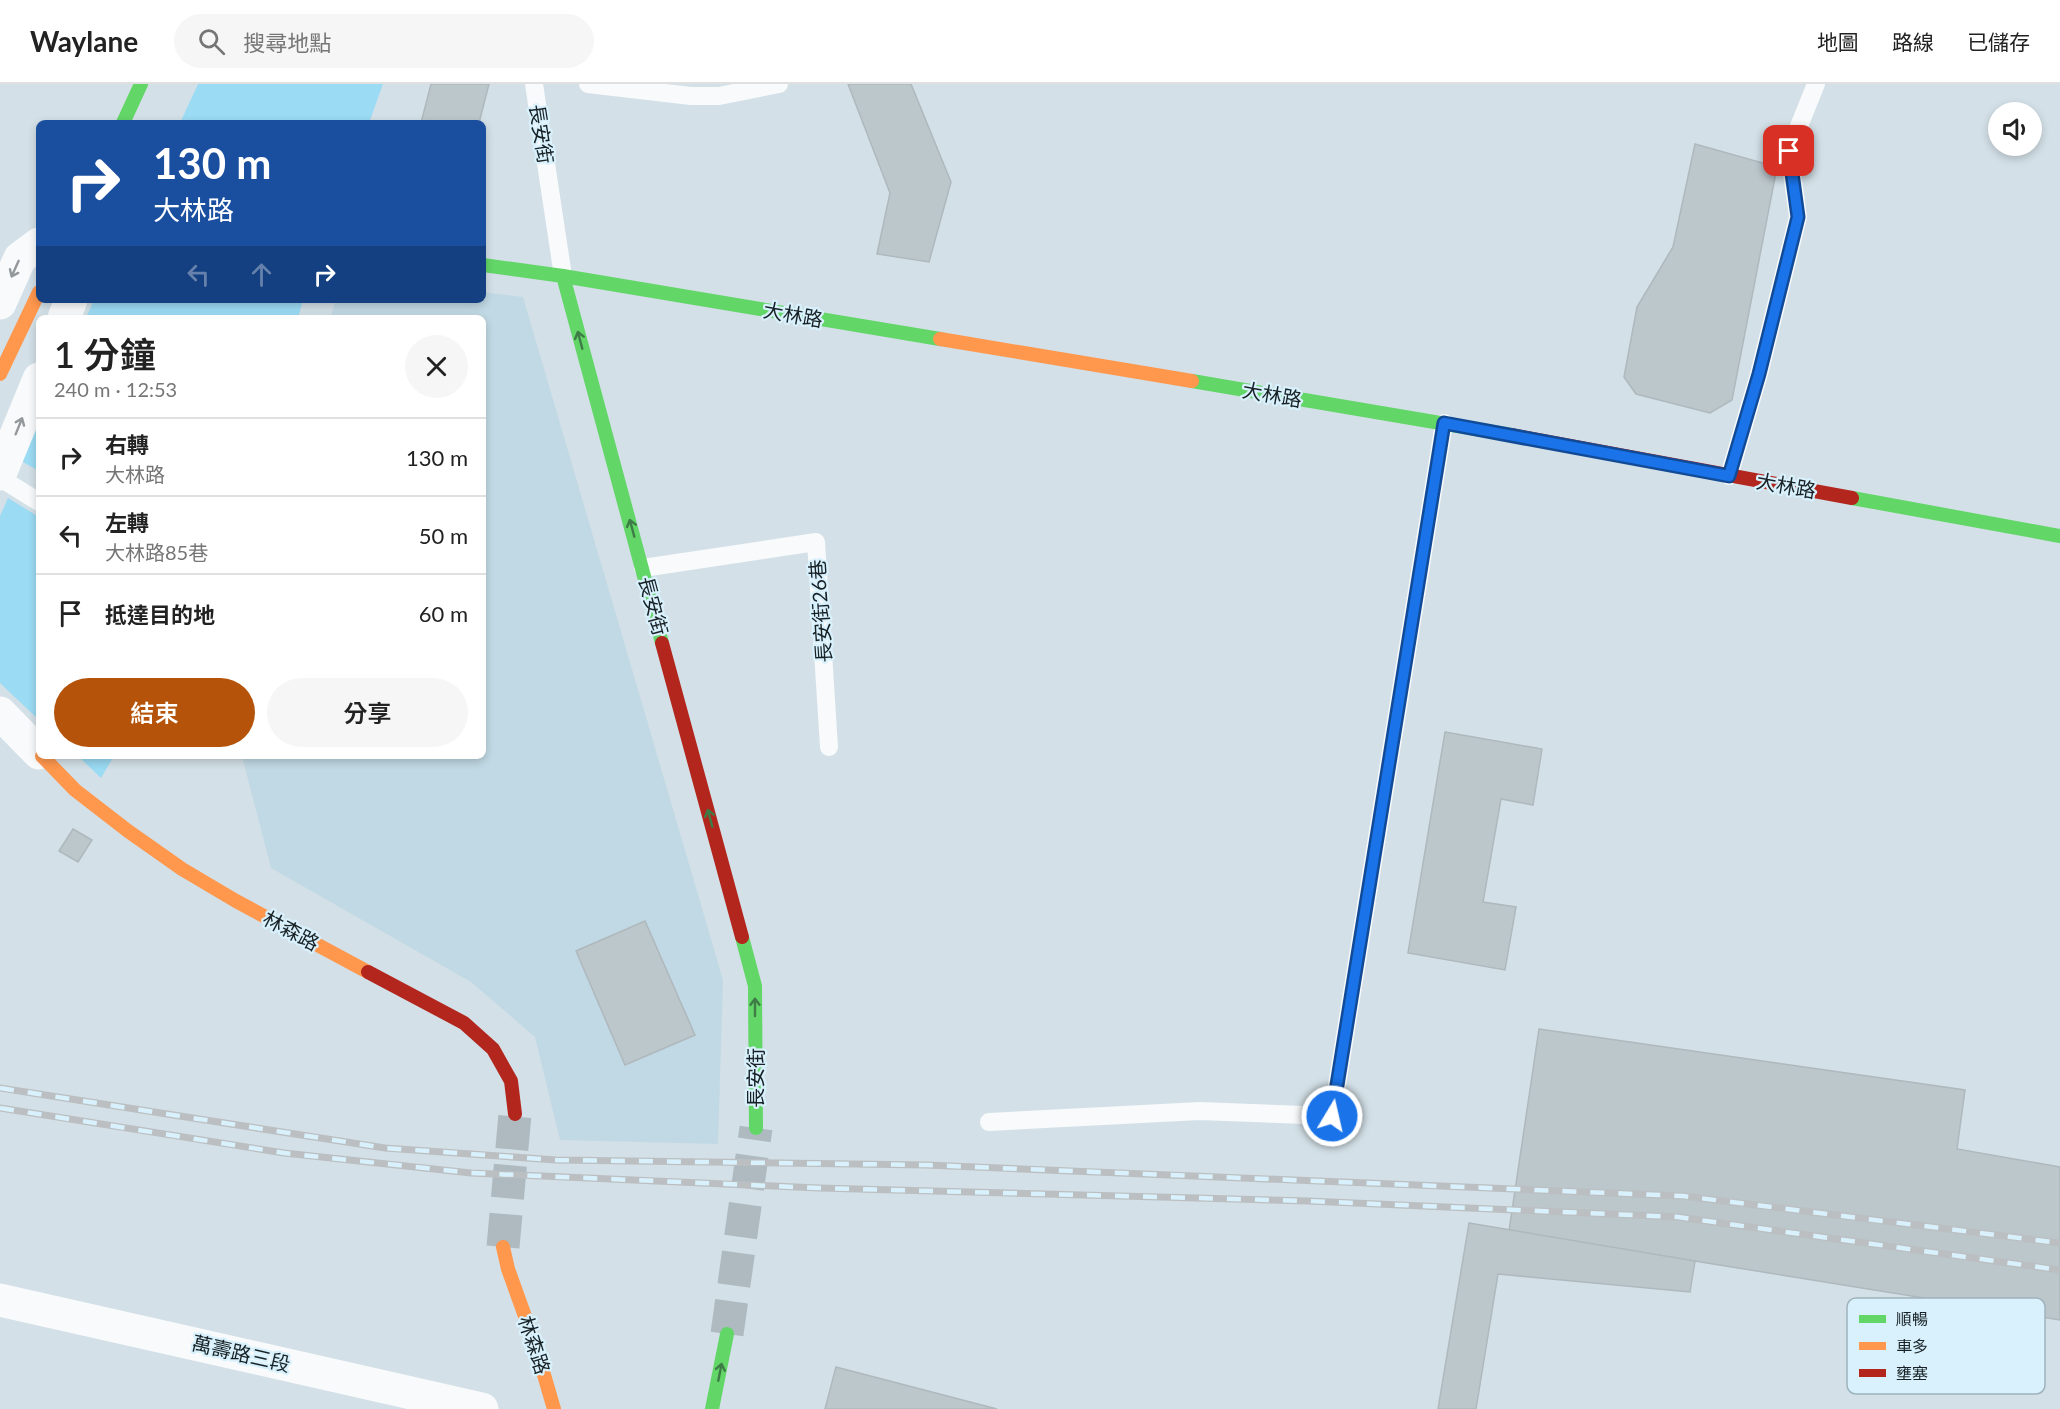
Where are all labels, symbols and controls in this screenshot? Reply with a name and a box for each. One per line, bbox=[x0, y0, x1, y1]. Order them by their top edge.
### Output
search box bbox=[174, 14, 594, 68]
text: Waylane bbox=[30, 24, 138, 58]
icon: search bbox=[195, 25, 228, 58]
text: 搜尋地點 bbox=[243, 29, 331, 56]
text: 地圖 bbox=[1817, 29, 1859, 54]
text: 路線 bbox=[1892, 29, 1934, 54]
text: 已儲存 bbox=[1967, 29, 2030, 54]
street label: 長安街 bbox=[525, 102, 559, 165]
map controls bbox=[1988, 102, 2042, 156]
button: sound bbox=[1988, 102, 2042, 156]
pin bbox=[1763, 125, 1814, 176]
icon: arrive bbox=[1772, 134, 1805, 167]
text: 130 m bbox=[153, 138, 271, 188]
icon: right bbox=[54, 144, 132, 222]
text: 大林路 bbox=[153, 193, 234, 226]
icon: left bbox=[182, 258, 215, 291]
icon: ahead bbox=[245, 258, 278, 291]
icon: right bbox=[308, 258, 341, 291]
one-way arrow bbox=[9, 260, 20, 278]
street label: 大林路 bbox=[762, 297, 825, 331]
one-way arrow bbox=[574, 331, 586, 350]
text: 1 分鐘 bbox=[54, 332, 156, 376]
button: close bbox=[405, 335, 468, 398]
text: 240 m · 12:53 bbox=[54, 377, 177, 401]
street label: 大林路 bbox=[1241, 377, 1304, 411]
one-way arrow bbox=[15, 418, 26, 436]
text: 右轉 bbox=[105, 431, 149, 458]
icon: right bbox=[54, 441, 87, 474]
text: 130 m bbox=[406, 444, 468, 471]
text: 大林路 bbox=[105, 462, 165, 486]
street label: 大林路 bbox=[1755, 468, 1818, 502]
text: 左轉 bbox=[105, 509, 149, 536]
icon: left bbox=[54, 519, 87, 552]
one-way arrow bbox=[626, 519, 637, 538]
text: 50 m bbox=[419, 522, 468, 549]
text: 大林路85巷 bbox=[105, 540, 208, 564]
street label: 長安街26巷 bbox=[804, 559, 836, 663]
street label: 長安街 bbox=[635, 574, 673, 638]
icon: arrive bbox=[54, 597, 87, 630]
text: 60 m bbox=[419, 600, 468, 627]
text: 抵達目的地 bbox=[105, 601, 215, 628]
button: 結束 bbox=[54, 678, 255, 747]
button: 分享 bbox=[267, 678, 468, 747]
one-way arrow bbox=[704, 809, 715, 828]
street label: 林森路 bbox=[259, 905, 324, 955]
one-way arrow bbox=[749, 997, 761, 1017]
street label: 長安街 bbox=[743, 1048, 767, 1108]
position arrow bbox=[1300, 1084, 1364, 1148]
legend bbox=[1847, 1298, 2045, 1394]
text: 順暢 bbox=[1896, 1309, 1928, 1328]
street label: 林森路 bbox=[514, 1312, 556, 1377]
street label: 萬壽路三段 bbox=[190, 1330, 293, 1376]
text: 車多 bbox=[1896, 1336, 1928, 1355]
one-way arrow bbox=[715, 1362, 726, 1382]
text: 壅塞 bbox=[1896, 1363, 1928, 1382]

